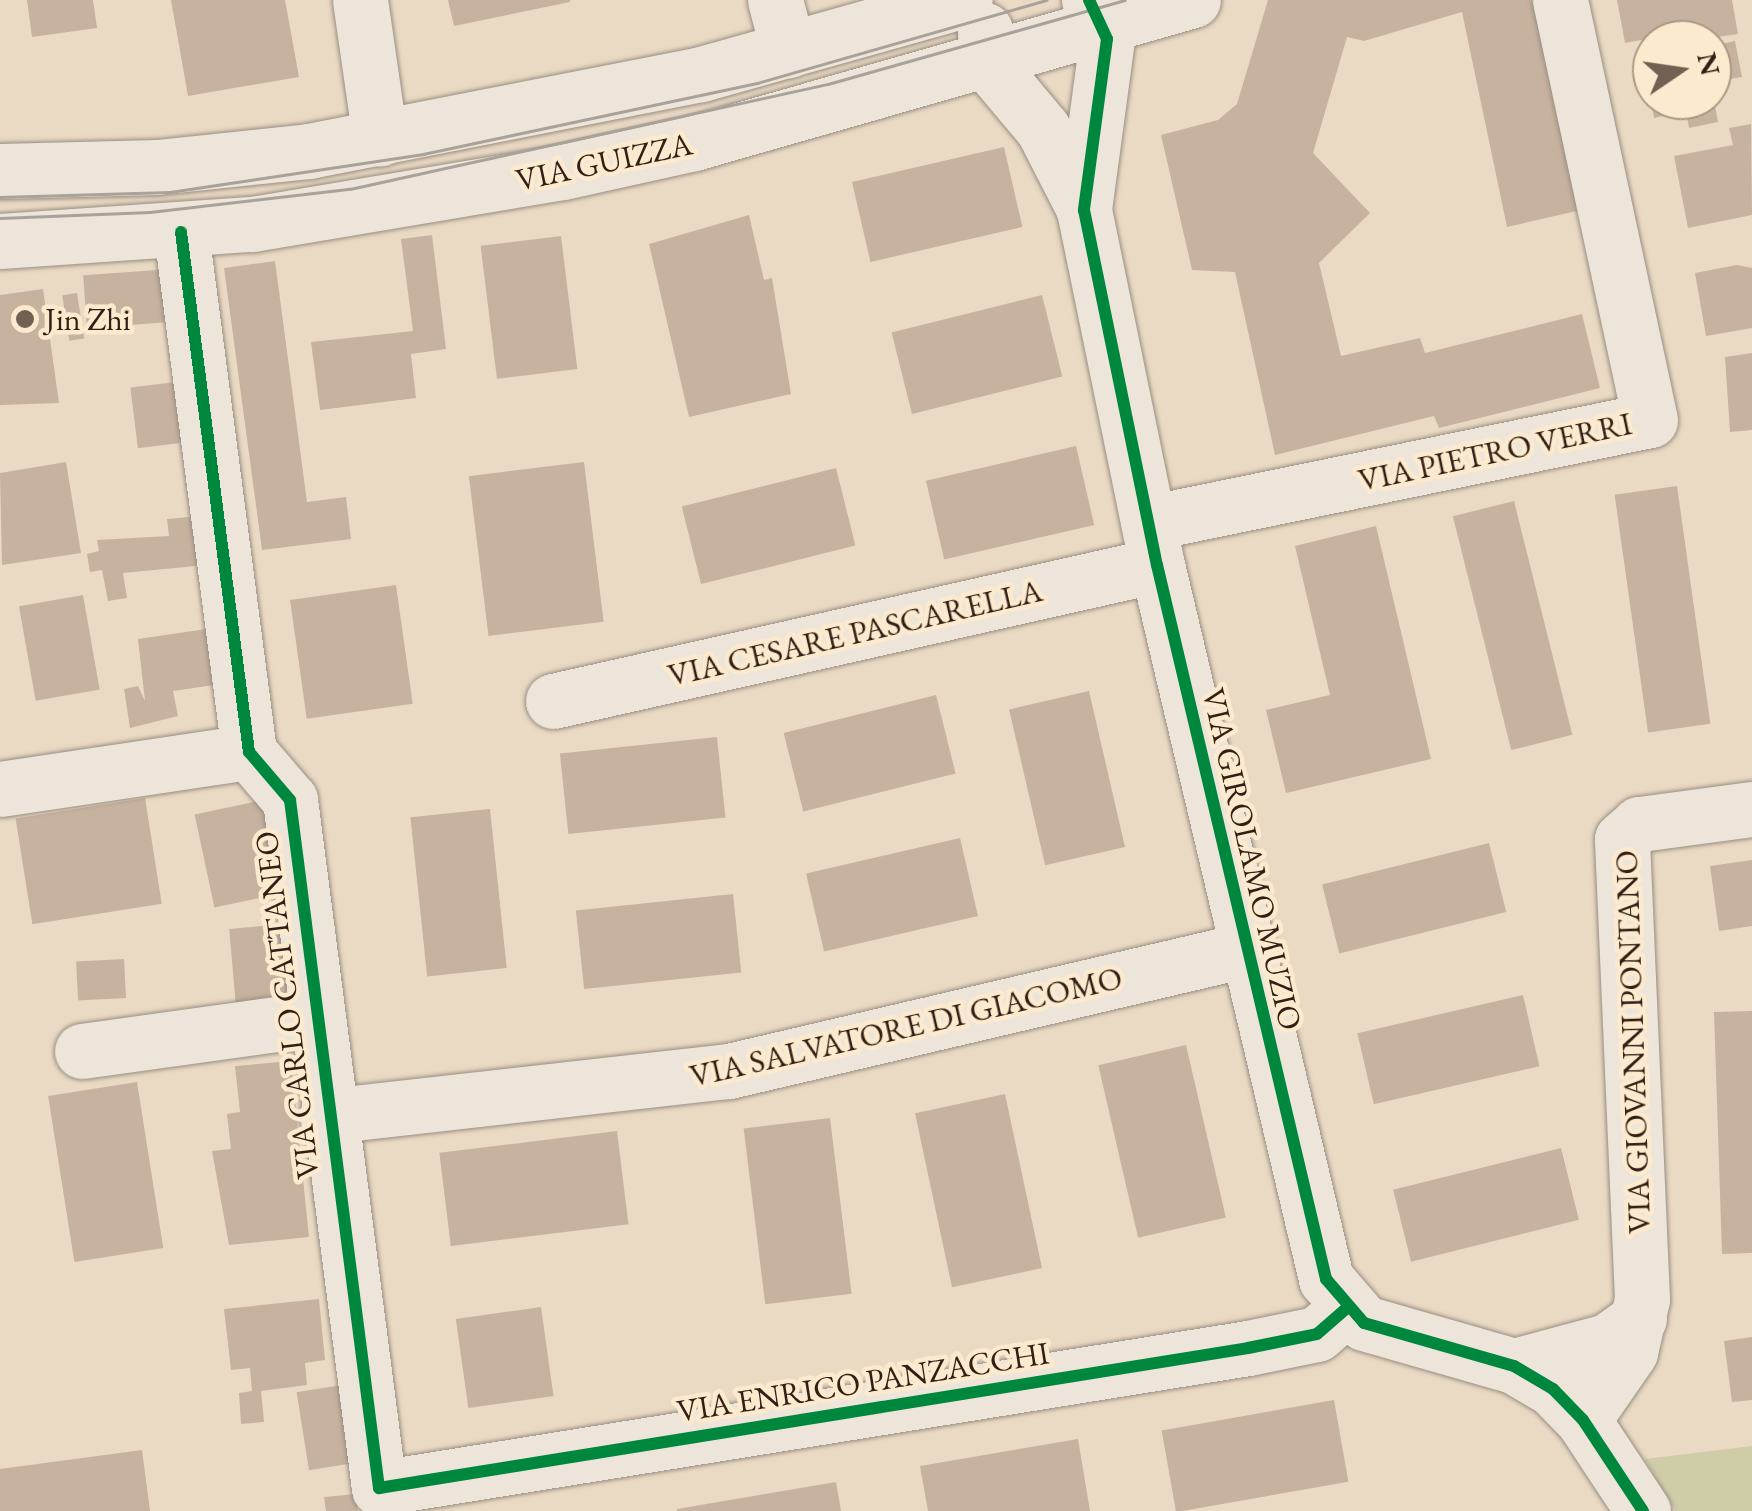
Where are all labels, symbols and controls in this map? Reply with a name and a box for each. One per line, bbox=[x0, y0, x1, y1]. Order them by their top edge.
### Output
north arrow bbox=[1632, 20, 1732, 120]
text: N bbox=[1689, 49, 1729, 79]
street label: VIA GUIZZA bbox=[512, 125, 696, 199]
place label: Jin Zhi bbox=[45, 300, 131, 338]
marker: Jin Zhi bbox=[14, 308, 36, 330]
street label: VIA PIETRO VERRI bbox=[1355, 404, 1635, 500]
street label: VIA CESARE PASCARELLA bbox=[664, 571, 1046, 695]
street label: VIA GIROLAMO MUZIO bbox=[1194, 684, 1310, 1034]
street label: VIA CARLO CATTANEO bbox=[247, 829, 327, 1181]
street label: VIA GIOVANNI PONTANO bbox=[1607, 849, 1659, 1235]
street label: VIA SALVATORE DI GIACOMO bbox=[686, 958, 1126, 1096]
street label: VIA ENRICO PANZACCHI bbox=[674, 1334, 1052, 1430]

